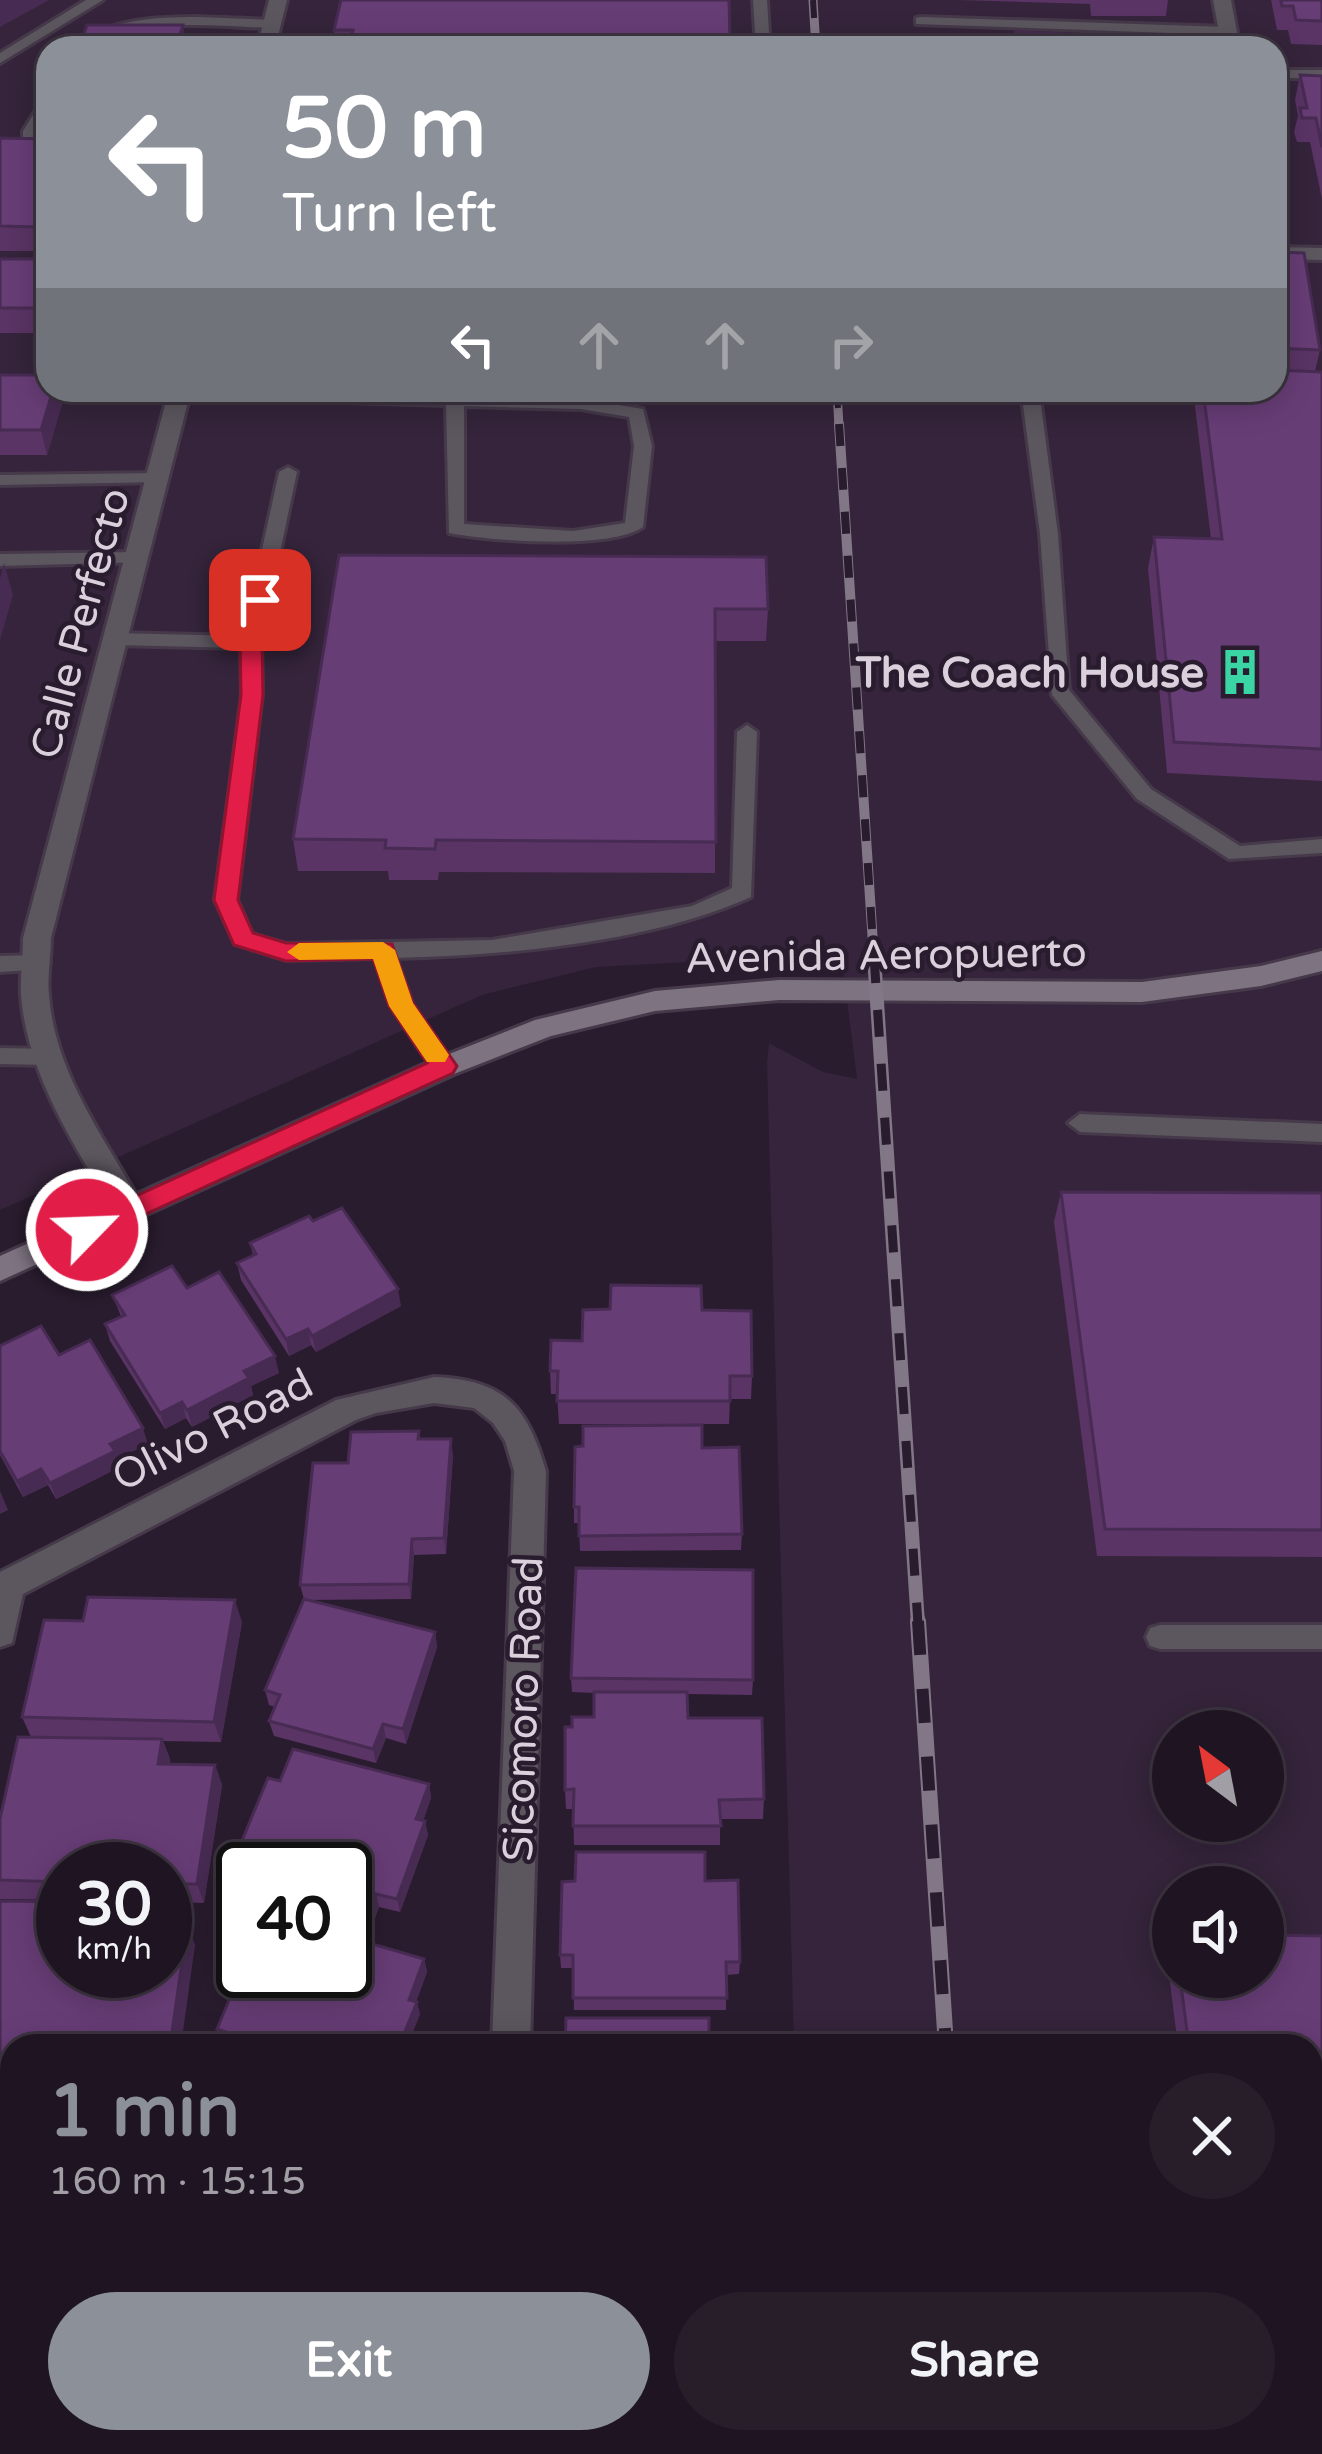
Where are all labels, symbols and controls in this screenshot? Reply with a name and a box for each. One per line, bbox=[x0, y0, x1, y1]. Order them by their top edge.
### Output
text: 50 m bbox=[282, 79, 486, 180]
icon: left bbox=[84, 84, 240, 240]
text: Turn left bbox=[282, 181, 497, 246]
icon: left bbox=[440, 312, 506, 378]
icon: ahead bbox=[566, 312, 632, 378]
icon: ahead bbox=[692, 312, 758, 378]
icon: right bbox=[818, 312, 884, 378]
street label: Calle Perfecto bbox=[20, 482, 141, 764]
pin bbox=[209, 549, 311, 651]
icon: arrive bbox=[227, 567, 293, 633]
building icon: The Coach House bbox=[1215, 647, 1265, 697]
place label: The Coach House bbox=[855, 648, 1204, 699]
street label: Avenida Aeropuerto bbox=[685, 927, 1087, 984]
position arrow bbox=[24.0, 1167, 150.0, 1293]
street label: Olivo Road bbox=[104, 1358, 322, 1503]
street label: Sicomoro Road bbox=[493, 1556, 554, 1862]
north arrow bbox=[1152, 1710, 1284, 1842]
map controls bbox=[1152, 1710, 1284, 1998]
speed limit sign: 40 bbox=[216, 1842, 372, 1998]
button: sound bbox=[1152, 1866, 1284, 1998]
text: 30 bbox=[76, 1869, 152, 1941]
text: km/h bbox=[76, 1931, 152, 1968]
text: 1 min bbox=[48, 2069, 240, 2156]
button: close bbox=[1149, 2073, 1275, 2199]
text: 160 m · 15:15 bbox=[48, 2158, 306, 2205]
button: Exit bbox=[48, 2292, 650, 2430]
button: Share bbox=[674, 2292, 1275, 2430]

